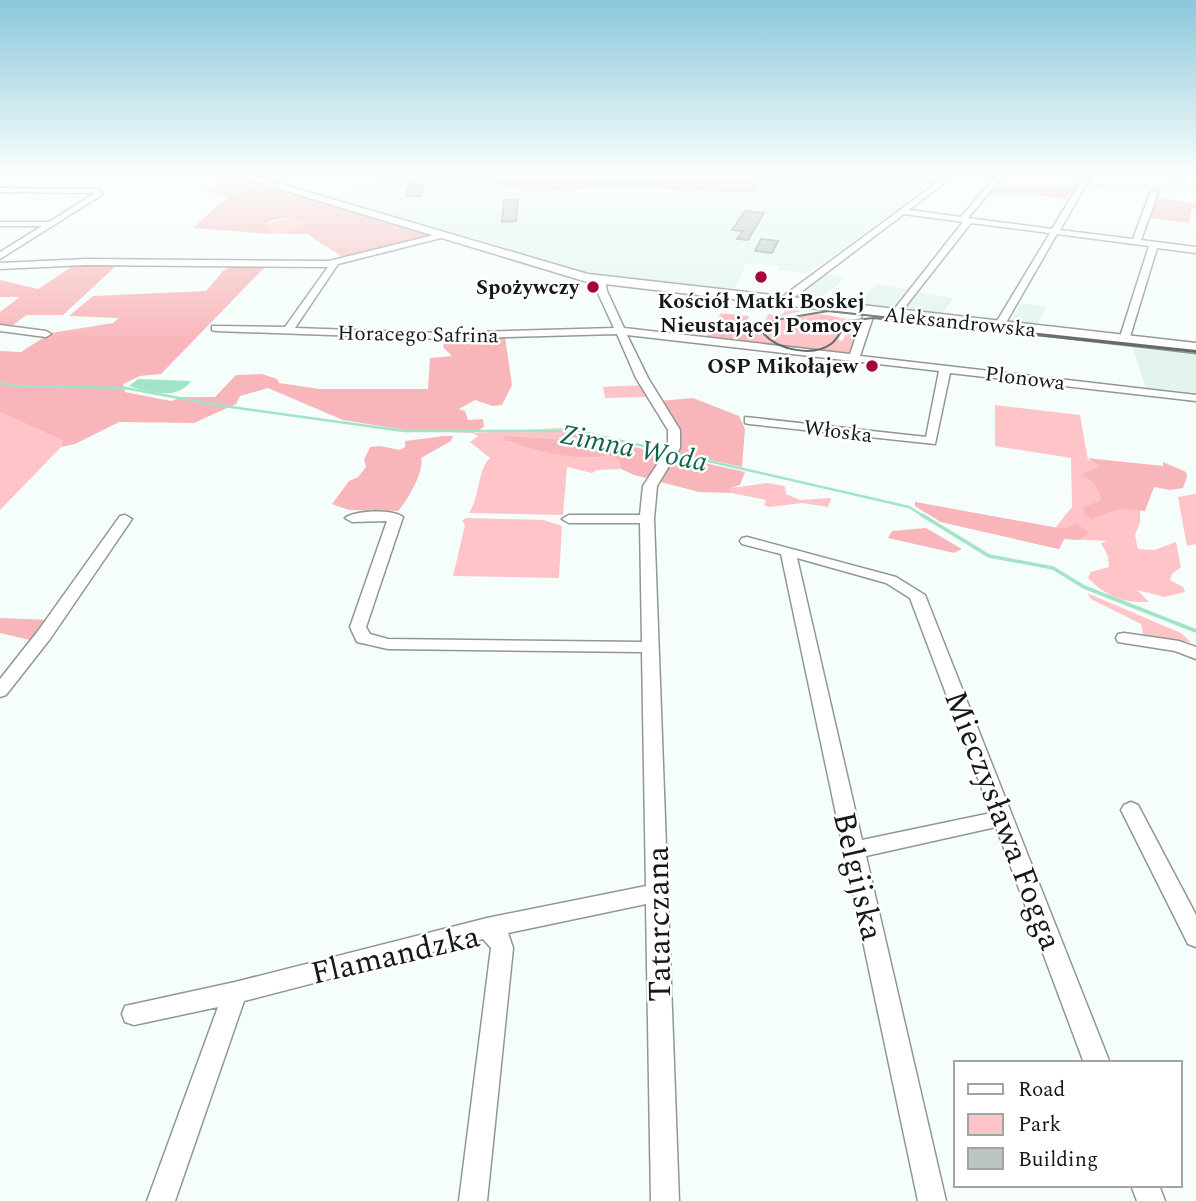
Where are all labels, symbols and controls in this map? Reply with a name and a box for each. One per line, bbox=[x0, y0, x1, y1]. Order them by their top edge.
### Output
marker: Kościół Matki Boskej Nieustającej Pomocy bbox=[753, 269, 769, 285]
place label: Spożywczy bbox=[476, 272, 580, 304]
marker: Spożywczy bbox=[585, 279, 601, 295]
place label: Kościół Matki Boskej Nieustającej Pomocy bbox=[657, 286, 865, 342]
street label: Aleksandrowska bbox=[882, 299, 1038, 347]
street label: Horacego Safrina bbox=[337, 318, 500, 352]
place label: OSP Mikołajew bbox=[707, 351, 860, 383]
marker: OSP Mikołajew bbox=[864, 358, 880, 374]
street label: Plonowa bbox=[983, 358, 1068, 400]
street label: Włoska bbox=[802, 412, 875, 452]
water label: Zimna Woda bbox=[556, 413, 711, 484]
street label: Mieczysława Fogga bbox=[931, 684, 1075, 958]
street label: Belgijska bbox=[819, 807, 896, 946]
street label: Tatarczana bbox=[634, 845, 685, 1002]
street label: Flamandzka bbox=[306, 912, 485, 999]
legend bbox=[954, 1061, 1182, 1187]
text: Road bbox=[1018, 1074, 1065, 1106]
text: Park bbox=[1018, 1109, 1062, 1141]
text: Building bbox=[1018, 1144, 1098, 1176]

